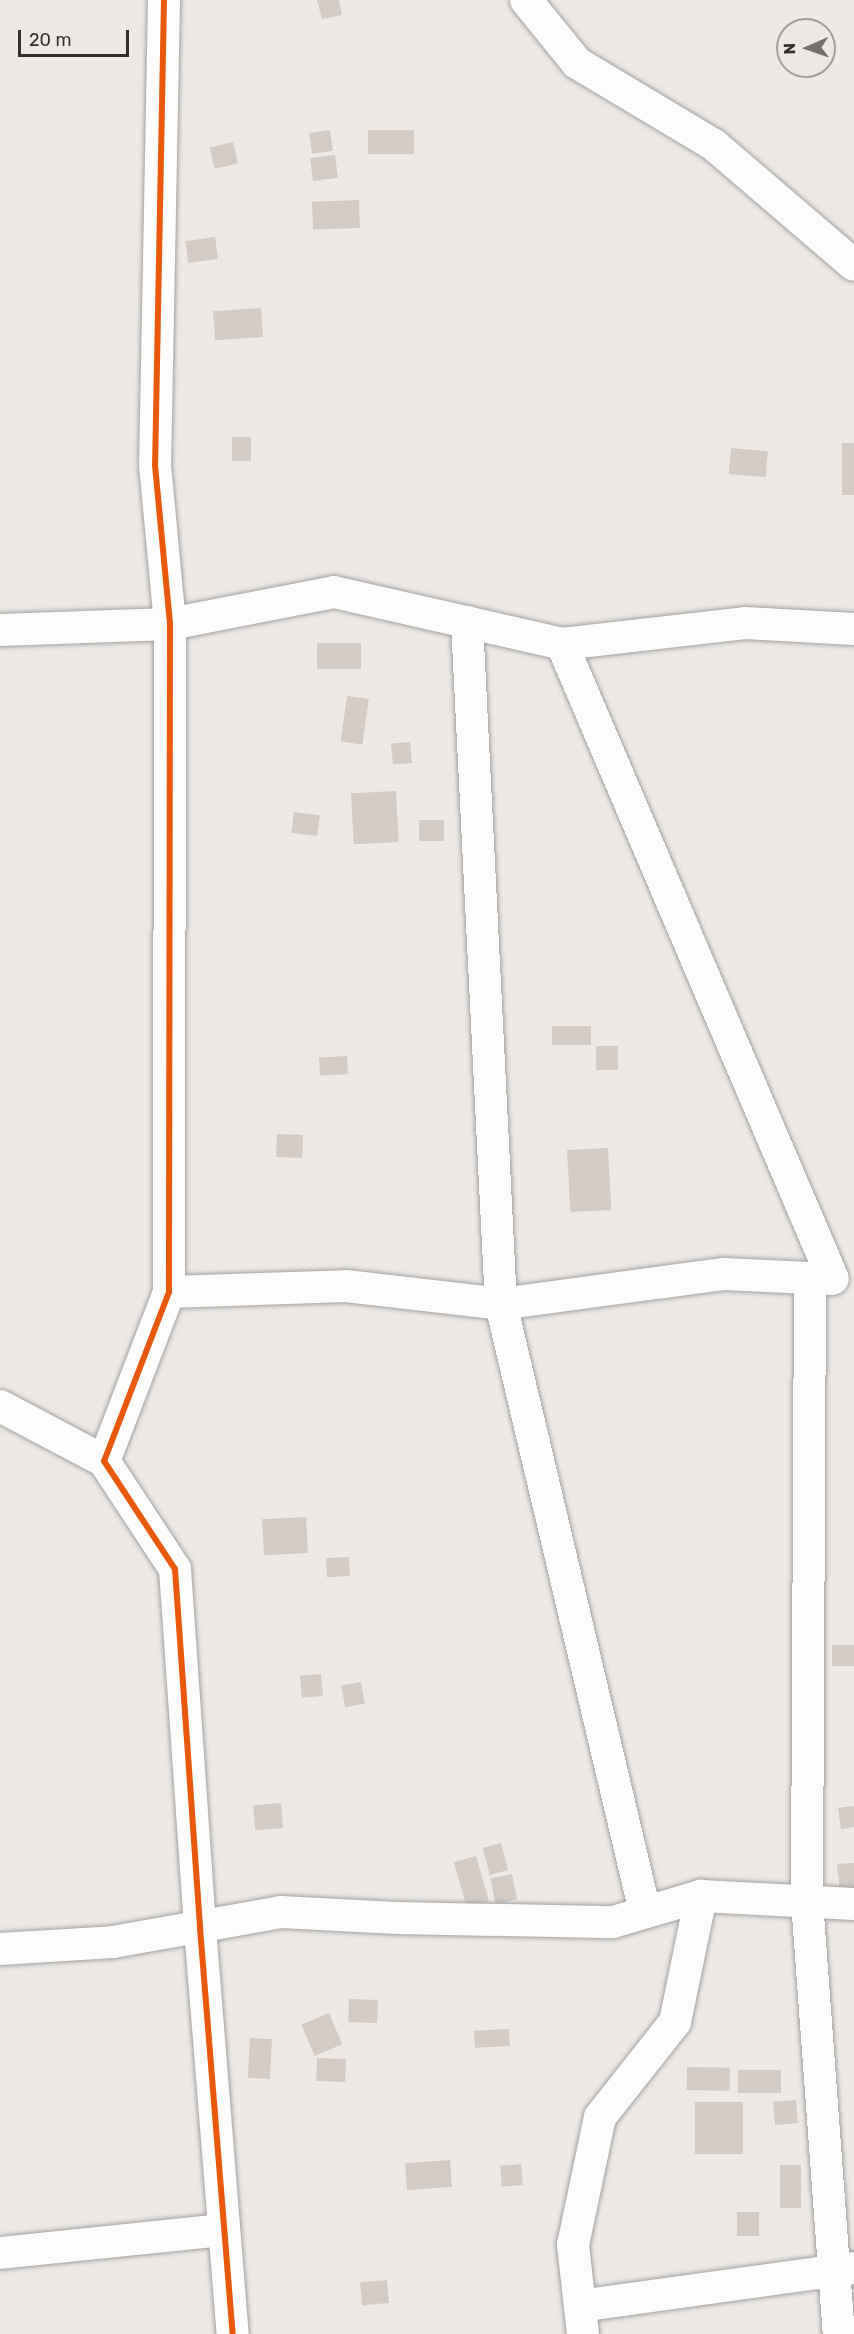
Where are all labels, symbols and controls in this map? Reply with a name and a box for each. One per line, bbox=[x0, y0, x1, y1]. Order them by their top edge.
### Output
scale bar bbox=[21, 18, 132, 56]
north arrow bbox=[776, 18, 836, 78]
text: 20 m bbox=[29, 29, 71, 51]
text: N bbox=[780, 42, 799, 55]

